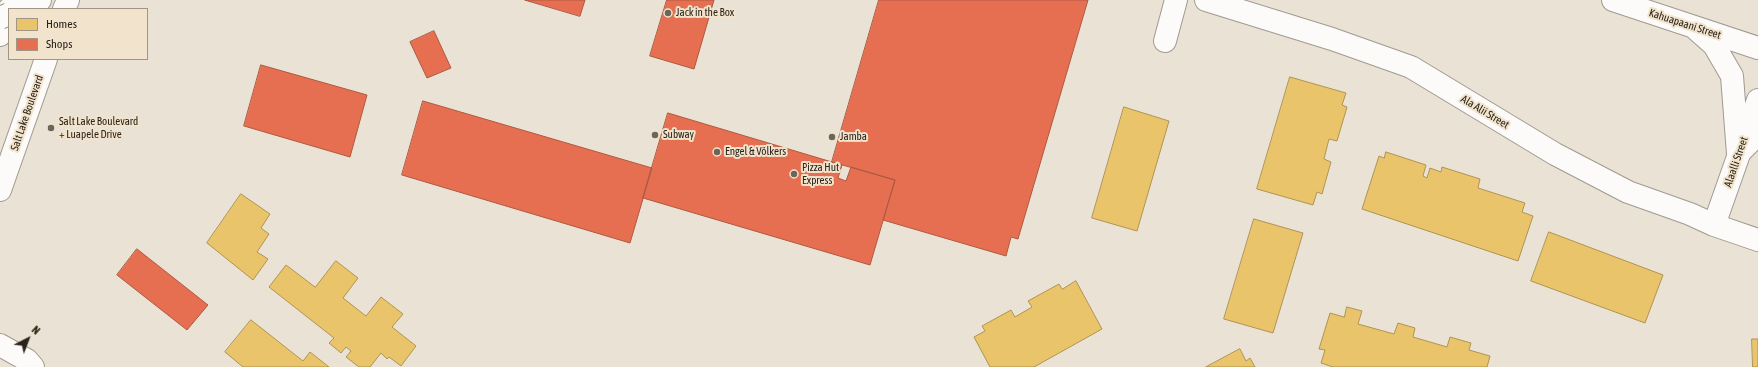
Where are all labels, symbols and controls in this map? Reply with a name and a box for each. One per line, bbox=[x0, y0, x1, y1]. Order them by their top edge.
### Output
place label: Jack in the Box bbox=[676, 6, 734, 20]
street label: Kahuapaani Street bbox=[1647, 6, 1723, 42]
legend bbox=[8, 8, 148, 60]
marker: Jack in the Box bbox=[663, 8, 673, 18]
text: Homes bbox=[46, 17, 77, 31]
text: Shops bbox=[46, 37, 72, 51]
street label: Salt Lake Boulevard bbox=[8, 73, 46, 153]
street label: Ala Alii Street bbox=[1458, 92, 1512, 132]
place label: Salt Lake Boulevard + Luapele Drive bbox=[59, 115, 138, 141]
marker: Salt Lake Boulevard + Luapele Drive bbox=[46, 123, 56, 133]
place label: Subway bbox=[663, 128, 694, 142]
marker: Subway bbox=[650, 130, 660, 140]
place label: Jamba bbox=[840, 130, 867, 144]
marker: Jamba bbox=[827, 132, 837, 142]
street label: Alaalli Street bbox=[1721, 135, 1751, 189]
place label: Engel & Völkers bbox=[725, 145, 786, 159]
marker: Engel & Völkers bbox=[712, 147, 722, 157]
place label: Pizza Hut Express bbox=[802, 161, 839, 187]
marker: Pizza Hut Express bbox=[789, 169, 799, 179]
north arrow bbox=[8, 319, 48, 359]
text: N bbox=[30, 323, 42, 337]

